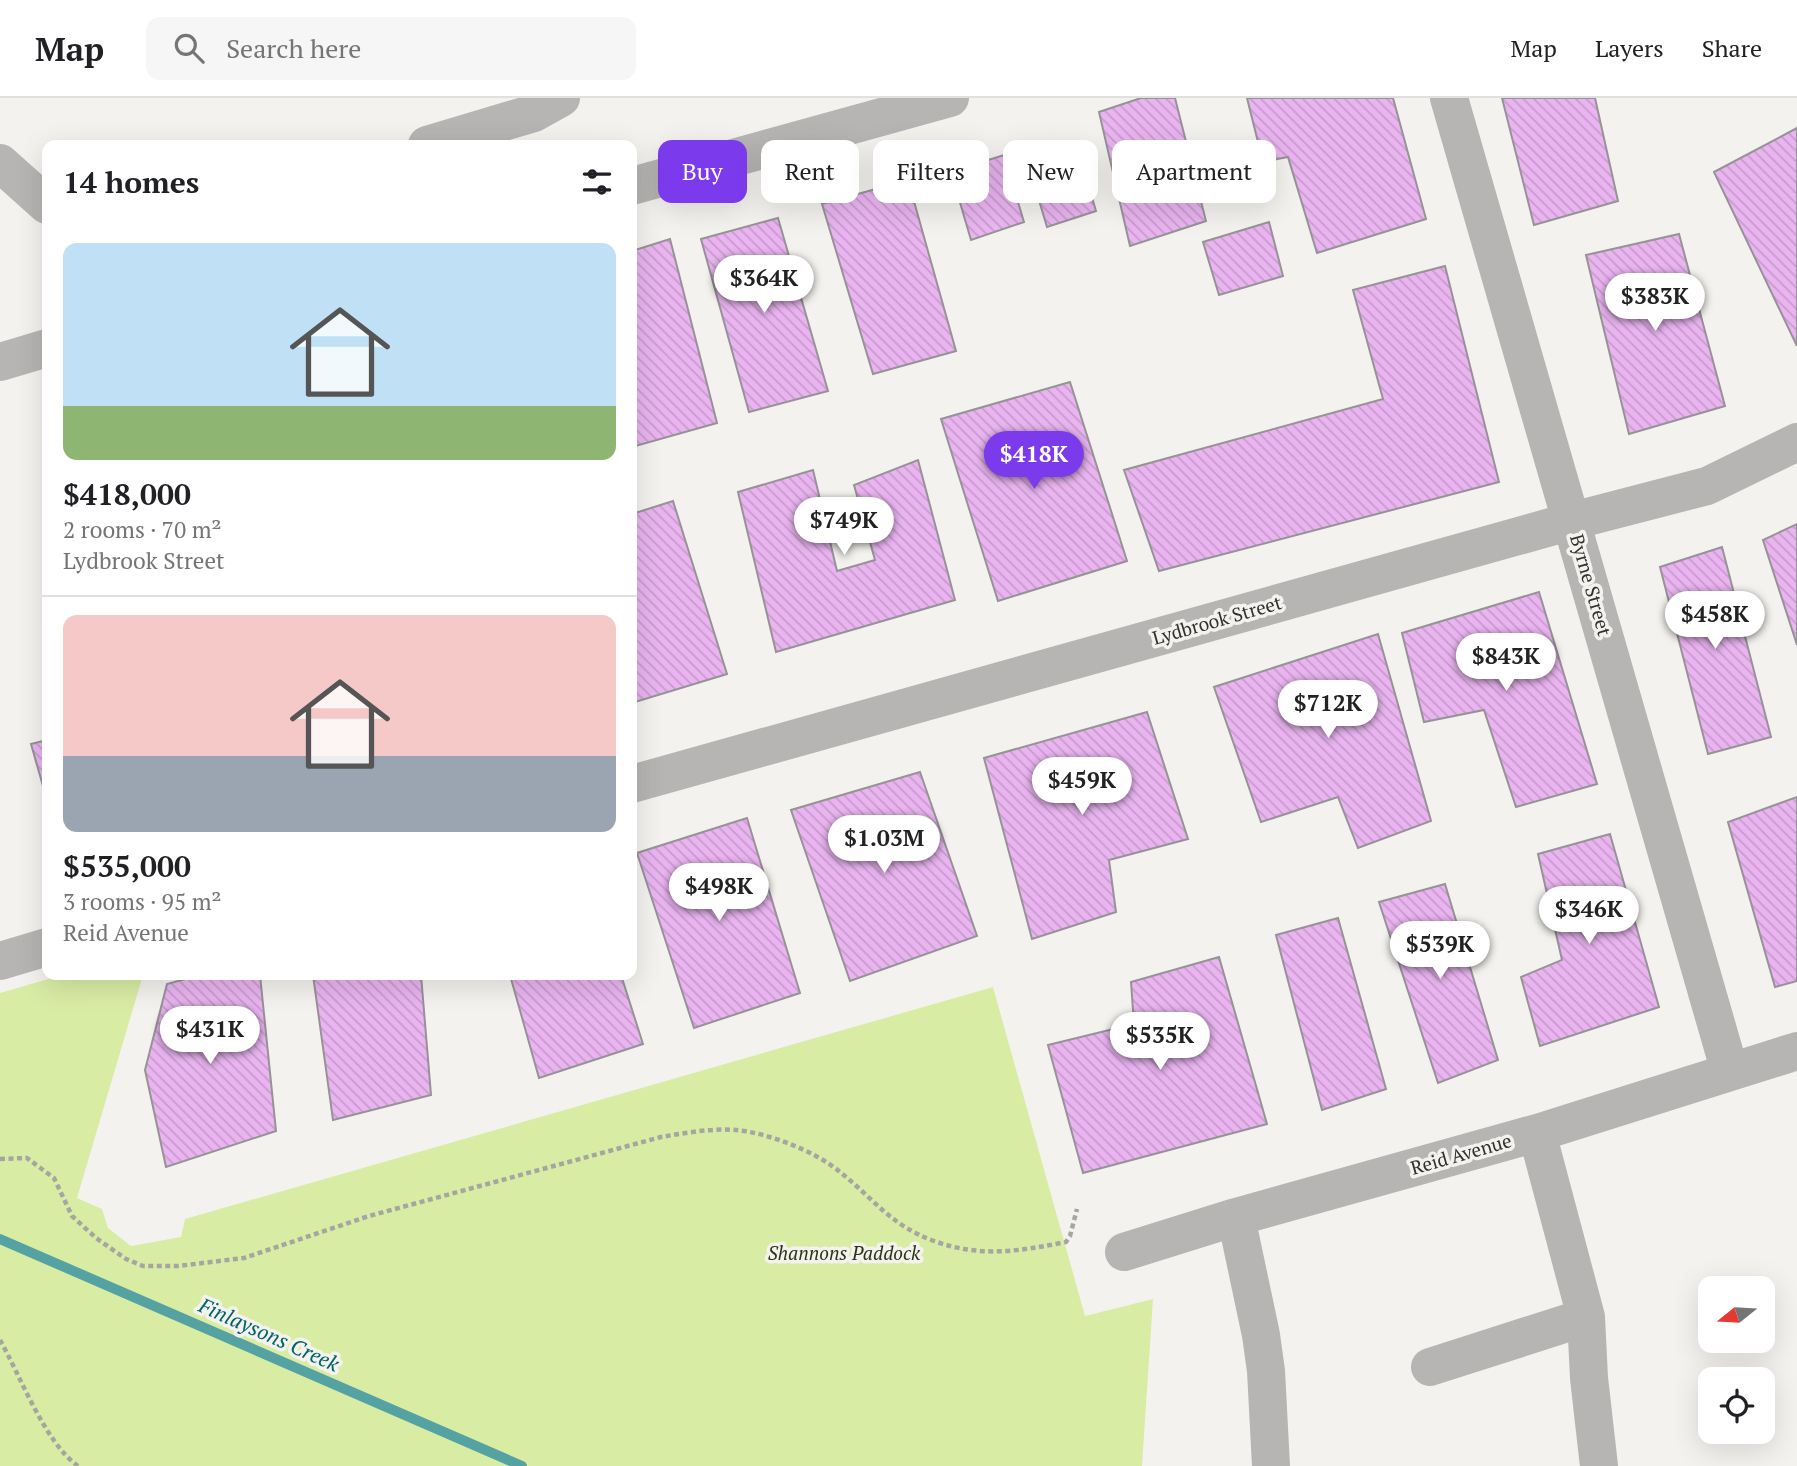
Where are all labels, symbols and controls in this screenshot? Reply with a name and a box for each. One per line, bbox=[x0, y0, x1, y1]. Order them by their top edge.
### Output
search box bbox=[146, 17, 636, 80]
text: Map bbox=[35, 27, 104, 70]
icon: search bbox=[170, 29, 208, 67]
text: Search here bbox=[226, 31, 361, 65]
text: Map bbox=[1510, 32, 1557, 64]
text: Layers bbox=[1595, 32, 1664, 64]
text: Share bbox=[1702, 32, 1762, 64]
chip: Buy bbox=[658, 140, 747, 203]
chip: Rent bbox=[761, 140, 859, 203]
chip: Filters bbox=[873, 140, 989, 203]
chip: New bbox=[1003, 140, 1098, 203]
chip: Apartment bbox=[1112, 140, 1276, 203]
text: 14 homes bbox=[63, 162, 199, 202]
icon: filters bbox=[578, 163, 616, 201]
pin: $364K bbox=[715, 256, 813, 315]
text: $364K bbox=[730, 262, 798, 293]
pin: $383K bbox=[1606, 274, 1704, 333]
text: $383K bbox=[1621, 280, 1689, 311]
icon: home bbox=[277, 289, 403, 415]
pin: $418K bbox=[985, 432, 1083, 491]
text: $418K bbox=[1000, 438, 1068, 469]
text: $418,000 bbox=[63, 474, 191, 514]
pin: $749K bbox=[795, 498, 893, 557]
text: $749K bbox=[810, 504, 878, 535]
text: 2 rooms · 70 m² bbox=[63, 514, 222, 545]
street label: Byrne Street bbox=[1565, 531, 1618, 639]
text: Lydbrook Street bbox=[63, 545, 225, 576]
street label: Lydbrook Street bbox=[1149, 589, 1284, 650]
pin: $458K bbox=[1666, 592, 1764, 651]
text: $458K bbox=[1681, 598, 1749, 629]
pin: $843K bbox=[1457, 634, 1555, 693]
text: $843K bbox=[1472, 640, 1540, 671]
icon: home bbox=[277, 661, 403, 787]
pin: $712K bbox=[1279, 680, 1377, 740]
text: $712K bbox=[1294, 687, 1362, 718]
pin: $459K bbox=[1033, 758, 1131, 817]
text: $459K bbox=[1048, 764, 1116, 795]
pin: $1.03M bbox=[827, 816, 941, 875]
text: $1.03M bbox=[844, 822, 924, 853]
text: $535,000 bbox=[63, 846, 191, 886]
pin: $498K bbox=[670, 864, 768, 923]
text: $498K bbox=[685, 870, 753, 901]
text: 3 rooms · 95 m² bbox=[63, 886, 222, 917]
pin: $346K bbox=[1540, 886, 1638, 946]
text: $346K bbox=[1555, 893, 1623, 924]
text: Reid Avenue bbox=[63, 917, 189, 948]
pin: $539K bbox=[1391, 922, 1489, 981]
text: $539K bbox=[1406, 928, 1474, 959]
pin: $431K bbox=[161, 1006, 259, 1066]
pin: $535K bbox=[1111, 1012, 1209, 1072]
text: $431K bbox=[176, 1013, 244, 1044]
text: $535K bbox=[1126, 1019, 1194, 1050]
street label: Reid Avenue bbox=[1407, 1127, 1514, 1180]
park label: Shannons Paddock bbox=[768, 1240, 921, 1265]
north arrow bbox=[1698, 1276, 1774, 1353]
map controls bbox=[1698, 1276, 1775, 1444]
water label: Finlaysons Creek bbox=[194, 1290, 345, 1378]
button: locate bbox=[1698, 1367, 1775, 1444]

